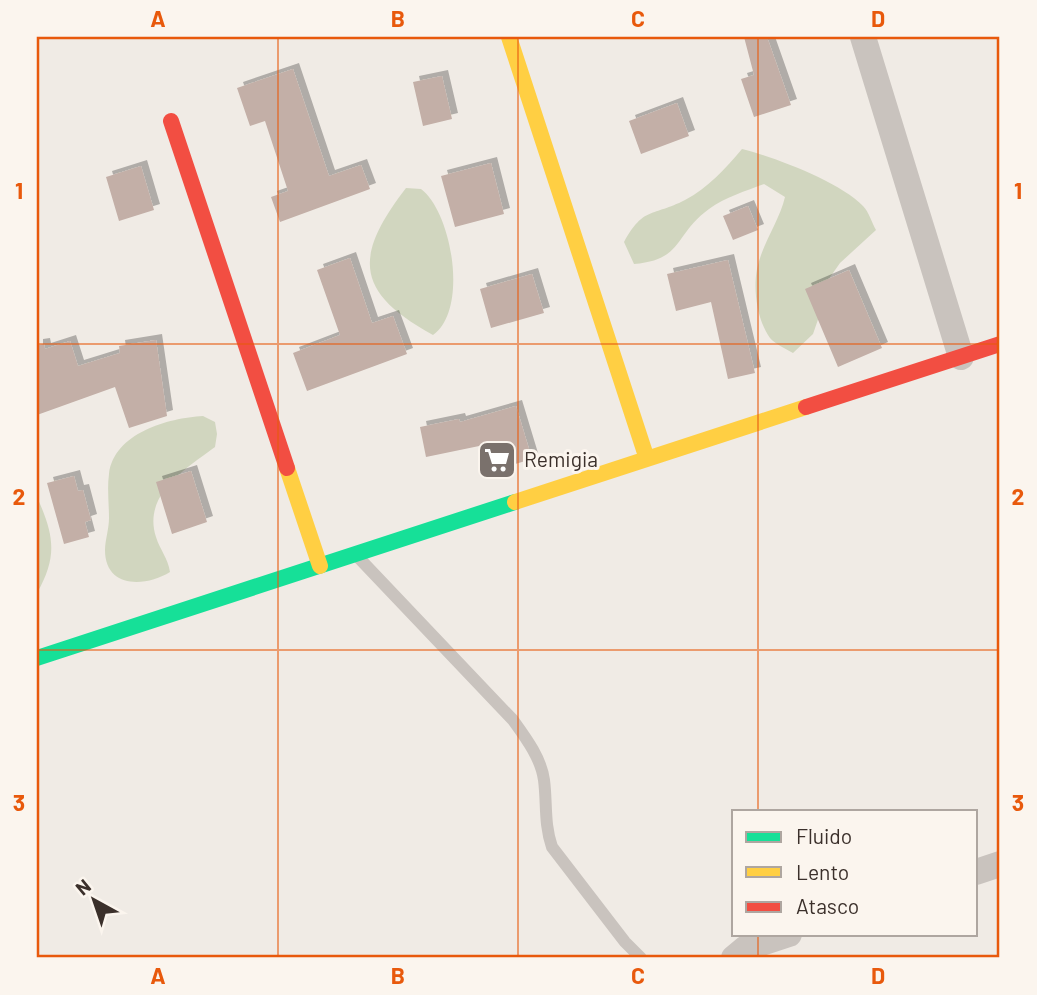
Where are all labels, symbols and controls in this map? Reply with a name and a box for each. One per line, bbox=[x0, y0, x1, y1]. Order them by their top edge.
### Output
text: A bbox=[150, 4, 166, 32]
text: B bbox=[391, 4, 405, 32]
text: C bbox=[631, 4, 645, 32]
text: D bbox=[871, 4, 885, 32]
text: 1 bbox=[15, 176, 23, 204]
text: 1 bbox=[1014, 176, 1022, 204]
supermarket icon: Remigia bbox=[476, 439, 518, 481]
place label: Remigia bbox=[524, 446, 598, 471]
text: 2 bbox=[13, 482, 25, 510]
text: 2 bbox=[1012, 482, 1024, 510]
text: 3 bbox=[13, 788, 25, 816]
text: 3 bbox=[1012, 788, 1024, 816]
legend bbox=[732, 810, 978, 936]
text: Fluido bbox=[796, 823, 852, 848]
text: Lento bbox=[796, 859, 849, 884]
north arrow bbox=[60, 866, 130, 936]
text: N bbox=[71, 874, 95, 899]
text: Atasco bbox=[796, 893, 859, 918]
text: A bbox=[150, 961, 166, 989]
text: B bbox=[391, 961, 405, 989]
text: C bbox=[631, 961, 645, 989]
text: D bbox=[871, 961, 885, 989]

